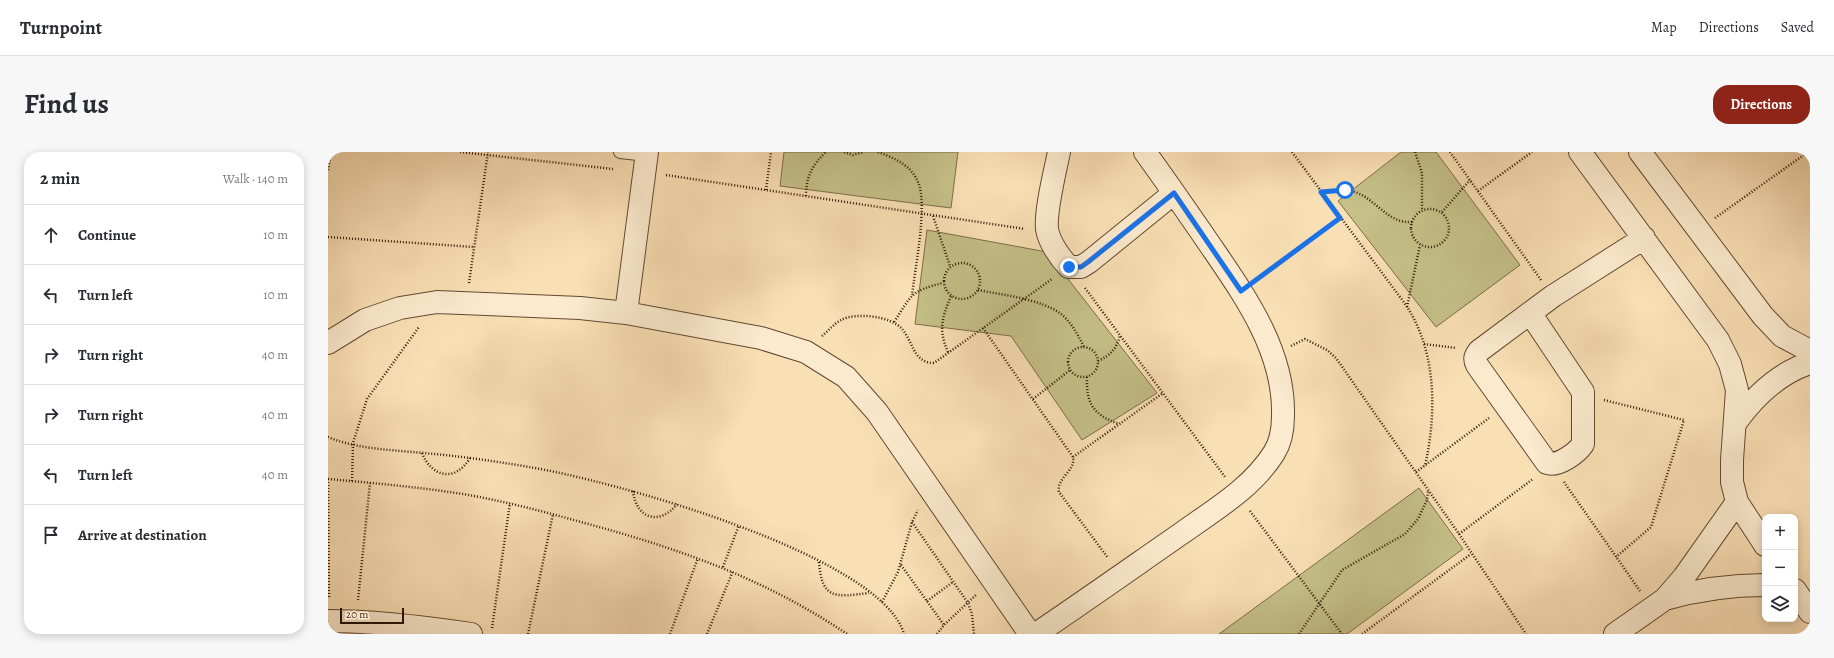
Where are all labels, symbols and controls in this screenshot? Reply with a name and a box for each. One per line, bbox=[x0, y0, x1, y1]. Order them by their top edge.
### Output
text: Turnpoint bbox=[20, 15, 102, 41]
text: Map bbox=[1651, 18, 1677, 37]
text: Directions bbox=[1699, 18, 1759, 37]
text: Saved bbox=[1781, 18, 1814, 37]
text: Find us bbox=[24, 85, 109, 123]
button: Directions bbox=[1713, 85, 1810, 124]
text: 2 min bbox=[40, 167, 80, 190]
text: Walk · 140 m bbox=[223, 170, 288, 187]
route start bbox=[1336, 181, 1354, 199]
icon: ahead bbox=[40, 224, 62, 246]
text: Continue bbox=[78, 225, 136, 245]
text: 10 m bbox=[263, 226, 288, 243]
route end bbox=[1060, 258, 1078, 276]
icon: left bbox=[40, 284, 62, 306]
text: Turn left bbox=[78, 285, 133, 305]
text: 10 m bbox=[263, 286, 288, 303]
icon: right bbox=[40, 344, 62, 366]
text: Turn right bbox=[78, 345, 143, 365]
text: 40 m bbox=[262, 346, 288, 363]
icon: right bbox=[40, 404, 62, 426]
text: Turn right bbox=[78, 405, 143, 425]
text: 40 m bbox=[262, 406, 288, 423]
icon: left bbox=[40, 464, 62, 486]
text: Turn left bbox=[78, 465, 133, 485]
text: 40 m bbox=[262, 466, 288, 483]
map controls bbox=[1762, 514, 1798, 622]
button: + bbox=[1762, 514, 1798, 550]
icon: arrive bbox=[40, 524, 62, 546]
text: Arrive at destination bbox=[78, 525, 207, 545]
button: − bbox=[1762, 550, 1798, 586]
button: layers bbox=[1762, 586, 1798, 622]
scale bar bbox=[340, 606, 404, 625]
text: 20 m bbox=[346, 607, 368, 622]

